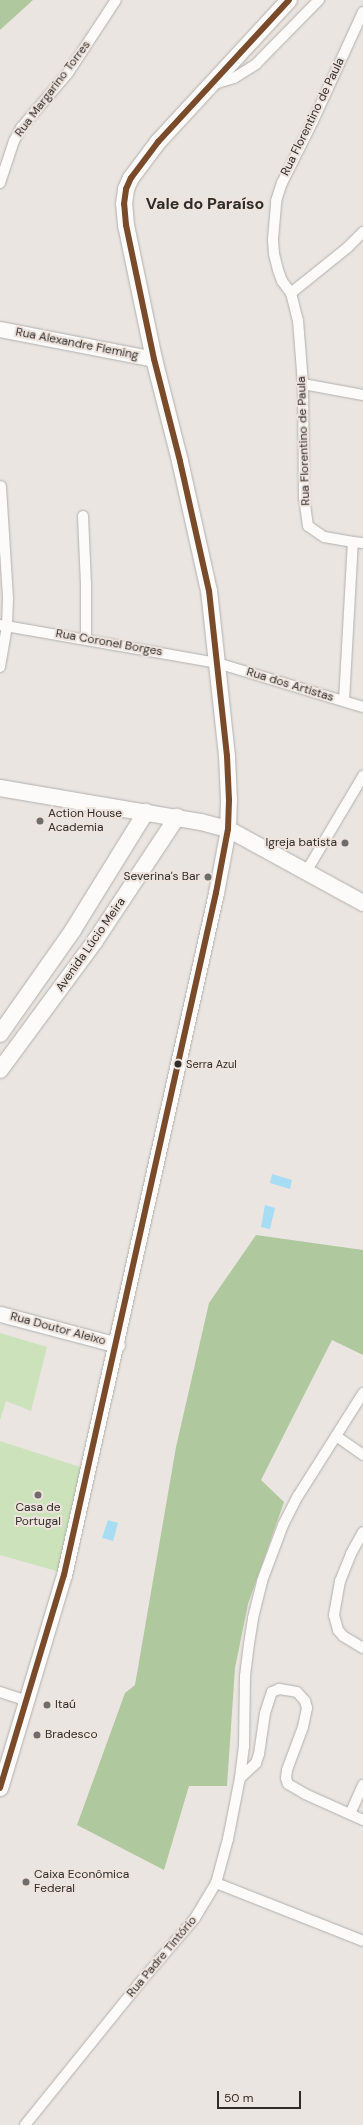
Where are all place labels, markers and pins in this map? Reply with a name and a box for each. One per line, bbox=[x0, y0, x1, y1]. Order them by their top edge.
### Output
place label: Action House Academia bbox=[48, 807, 122, 835]
marker: Action House Academia bbox=[35, 816, 45, 826]
place label: Igreja batista bbox=[265, 836, 337, 850]
marker: Igreja batista bbox=[340, 838, 350, 848]
place label: Severina's Bar bbox=[124, 870, 200, 884]
marker: Severina's Bar bbox=[203, 872, 213, 882]
place label: Serra Azul bbox=[186, 1057, 237, 1071]
marker: Serra Azul bbox=[173, 1059, 183, 1069]
marker: Casa de Portugal bbox=[33, 1490, 43, 1500]
place label: Casa de Portugal bbox=[15, 1501, 61, 1529]
place label: Itaú bbox=[55, 1698, 76, 1712]
marker: Itaú bbox=[42, 1700, 52, 1710]
place label: Bradesco bbox=[45, 1728, 98, 1742]
marker: Bradesco bbox=[32, 1730, 42, 1740]
place label: Caixa Econômica Federal bbox=[34, 1868, 129, 1896]
marker: Caixa Econômica Federal bbox=[21, 1877, 31, 1887]

